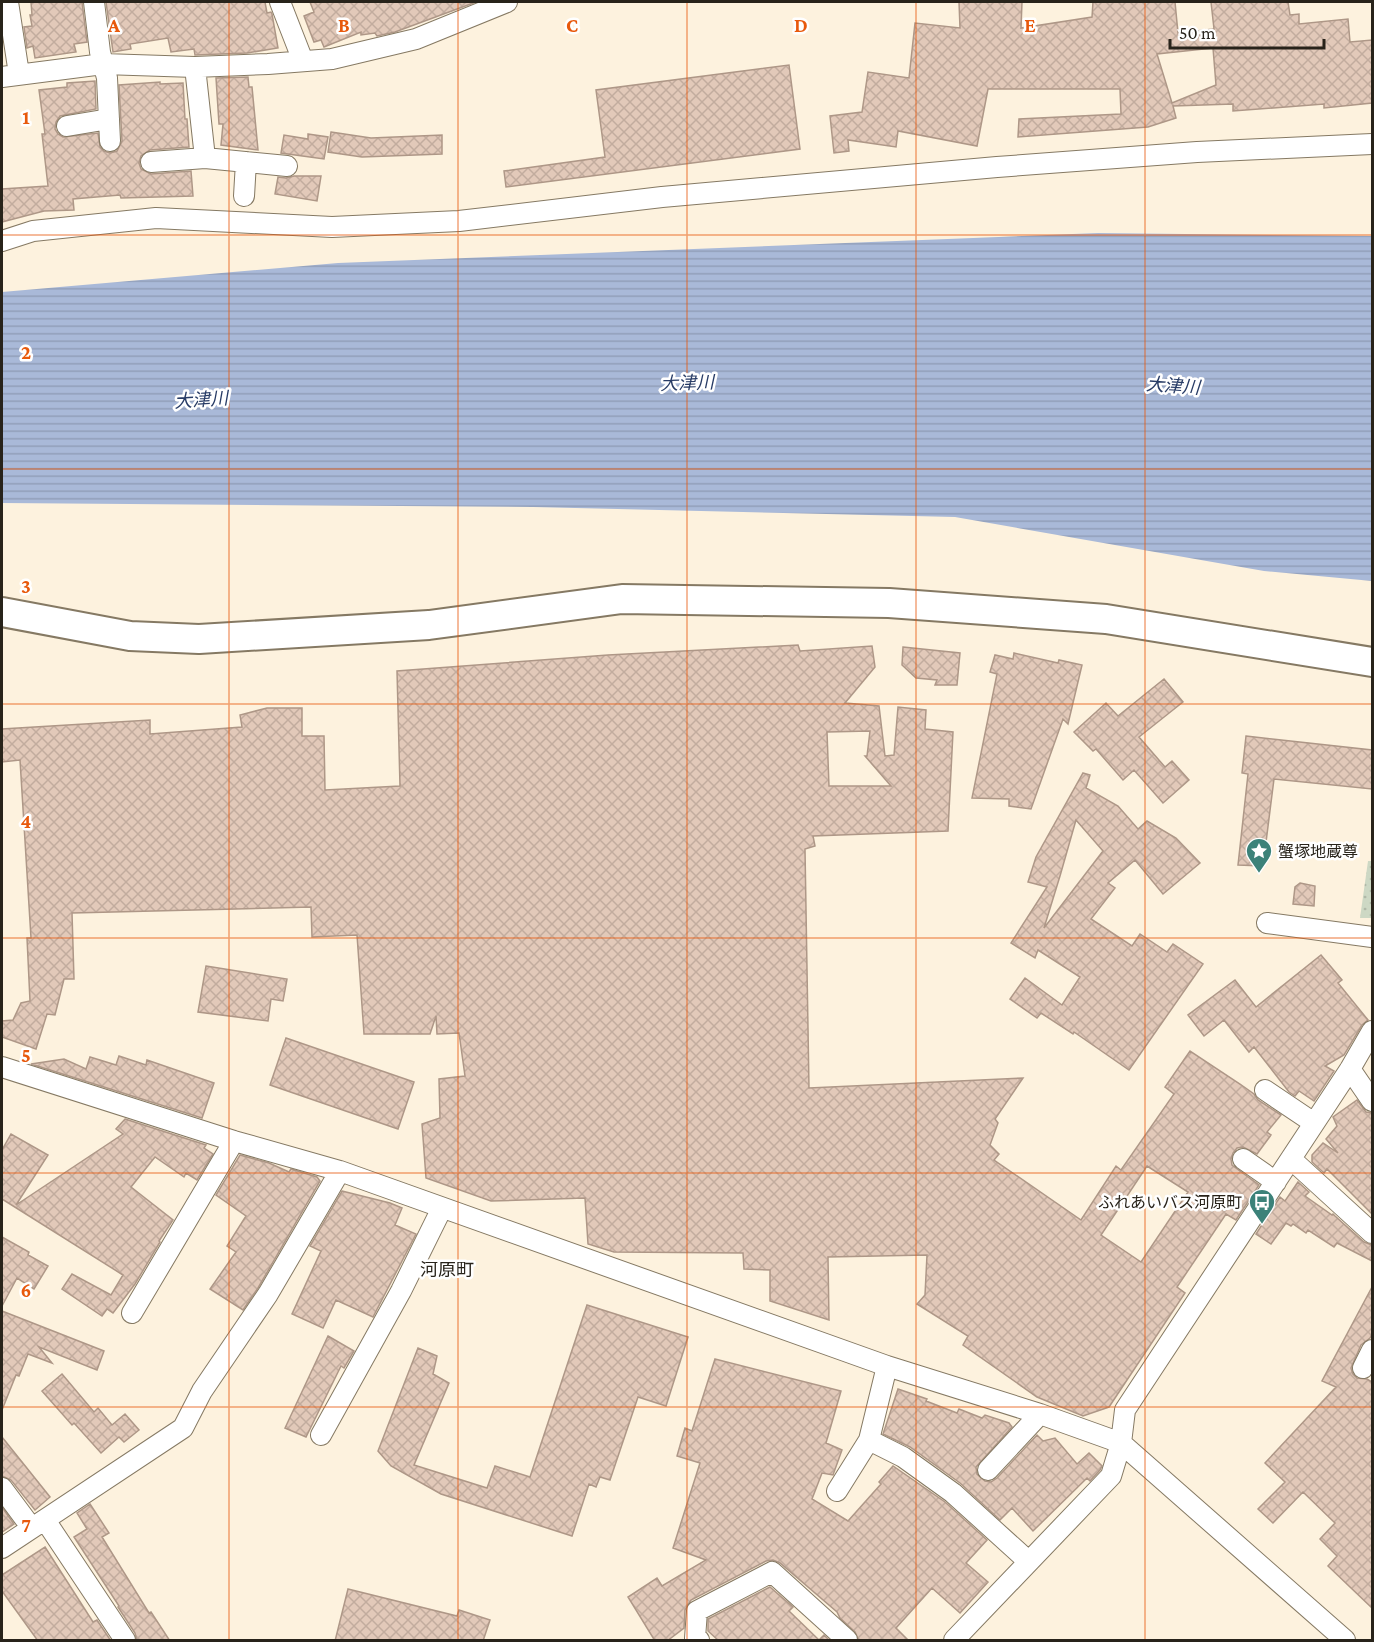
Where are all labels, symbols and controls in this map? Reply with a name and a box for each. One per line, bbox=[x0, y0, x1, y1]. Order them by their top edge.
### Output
scale bar bbox=[1170, 12, 1324, 50]
text: A bbox=[107, 14, 121, 36]
text: B bbox=[338, 14, 350, 36]
text: C bbox=[566, 14, 578, 36]
text: D bbox=[794, 14, 808, 36]
text: E bbox=[1024, 14, 1036, 36]
text: 50 m bbox=[1179, 23, 1216, 43]
text: 1 bbox=[22, 106, 30, 128]
text: 2 bbox=[21, 341, 31, 363]
water label: 大津川 bbox=[660, 372, 716, 394]
water label: 大津川 bbox=[1145, 374, 1203, 398]
water label: 大津川 bbox=[173, 388, 231, 412]
text: 3 bbox=[21, 575, 31, 597]
text: 4 bbox=[21, 810, 32, 832]
place icon: 蟹塚地蔵尊 bbox=[1244, 836, 1274, 874]
place label: 蟹塚地蔵尊 bbox=[1278, 843, 1358, 860]
text: 5 bbox=[21, 1044, 31, 1066]
bus stop icon: ふれあいバス河原町 bbox=[1247, 1187, 1277, 1225]
place label: ふれあいバス河原町 bbox=[1098, 1194, 1242, 1211]
district label: 河原町 bbox=[420, 1260, 474, 1280]
text: 6 bbox=[21, 1279, 31, 1301]
text: 7 bbox=[21, 1514, 31, 1536]

